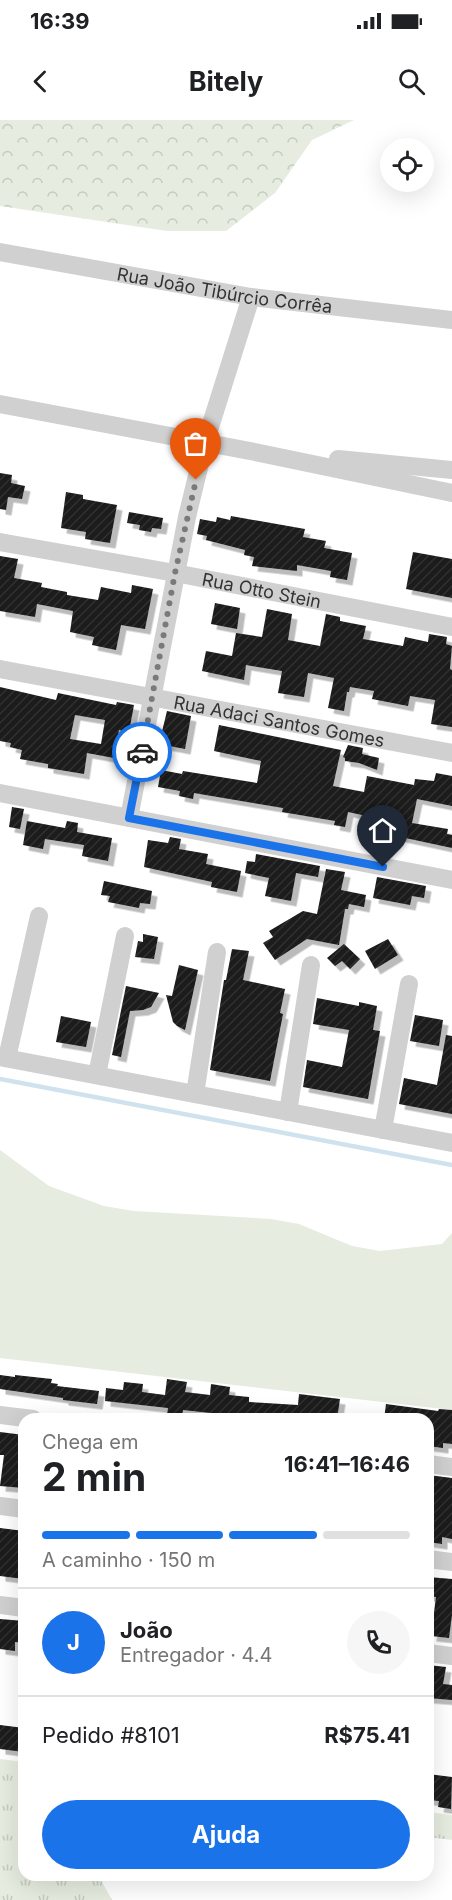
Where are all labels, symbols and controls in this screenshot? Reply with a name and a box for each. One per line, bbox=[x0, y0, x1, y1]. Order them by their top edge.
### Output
text: 16:39 bbox=[30, 8, 90, 34]
icon: back bbox=[24, 65, 57, 98]
text: Bitely bbox=[189, 65, 263, 98]
icon: search bbox=[395, 65, 428, 98]
map controls bbox=[380, 138, 434, 192]
button: locate bbox=[380, 138, 434, 192]
street label: Rua João Tibúrcio Corrêa bbox=[115, 263, 333, 317]
pin bbox=[170, 418, 221, 480]
icon: bag bbox=[179, 427, 212, 460]
street label: Rua Otto Stein bbox=[200, 568, 323, 612]
street label: Rua Adaci Santos Gomes bbox=[172, 691, 386, 751]
courier bbox=[112, 722, 172, 782]
icon: car bbox=[126, 736, 159, 769]
pin bbox=[357, 805, 408, 867]
icon: home bbox=[366, 814, 399, 847]
text: Chega em bbox=[42, 1430, 138, 1454]
text: 16:41–16:46 bbox=[284, 1451, 410, 1477]
text: 2 min bbox=[42, 1453, 146, 1500]
text: A caminho · 150 m bbox=[42, 1548, 215, 1572]
button: phone bbox=[347, 1611, 410, 1674]
text: João bbox=[120, 1617, 173, 1643]
text: J bbox=[67, 1629, 80, 1655]
text: Entregador · 4.4 bbox=[120, 1643, 272, 1667]
text: Pedido #8101 bbox=[42, 1722, 180, 1748]
text: R$75.41 bbox=[324, 1722, 410, 1748]
button: Ajuda bbox=[42, 1800, 410, 1869]

